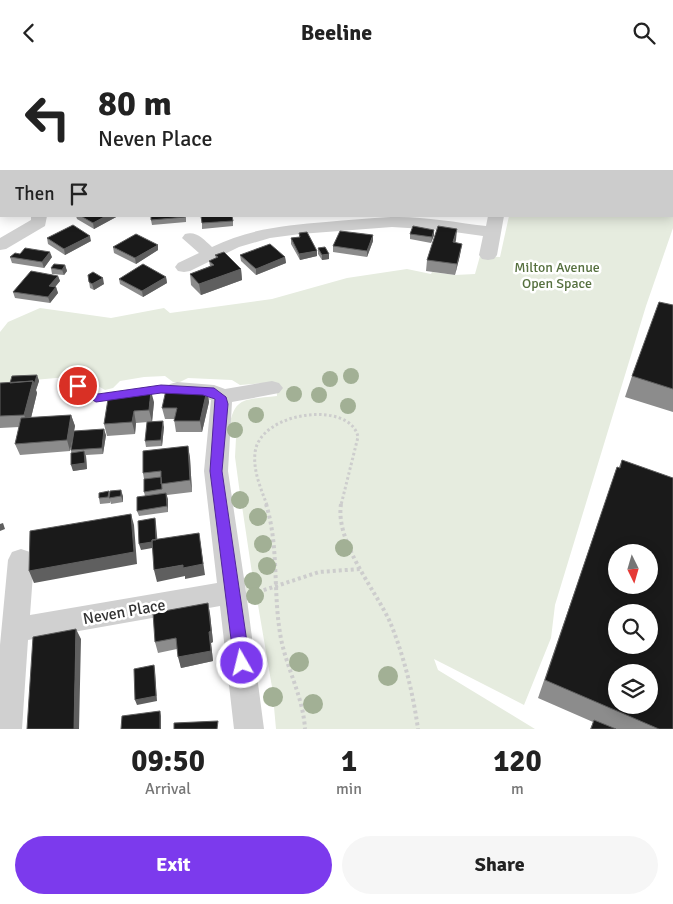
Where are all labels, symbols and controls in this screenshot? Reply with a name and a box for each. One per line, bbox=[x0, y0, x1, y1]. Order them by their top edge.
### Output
icon: back bbox=[15, 19, 43, 47]
text: Beeline bbox=[301, 19, 372, 46]
icon: search bbox=[630, 19, 658, 47]
text: 80 m bbox=[98, 82, 172, 125]
icon: left bbox=[15, 85, 80, 150]
text: Neven Place bbox=[98, 125, 213, 152]
icon: arrive bbox=[65, 180, 93, 208]
text: Then bbox=[15, 182, 55, 206]
park label: Milton Avenue Open Space bbox=[514, 259, 600, 292]
pin bbox=[57, 365, 99, 407]
icon: arrive bbox=[64, 372, 92, 400]
north arrow bbox=[608, 544, 658, 594]
map controls bbox=[608, 544, 658, 714]
street label: Neven Place bbox=[81, 595, 167, 629]
button: search bbox=[608, 604, 658, 654]
position arrow bbox=[215, 636, 267, 688]
button: layers bbox=[608, 664, 658, 714]
text: 09:50 bbox=[131, 743, 205, 780]
text: 1 bbox=[341, 743, 357, 780]
text: 120 bbox=[493, 743, 542, 780]
text: Arrival bbox=[145, 779, 191, 799]
text: min bbox=[336, 779, 362, 799]
text: m bbox=[511, 779, 524, 799]
button: Exit bbox=[15, 836, 332, 894]
button: Share bbox=[342, 836, 658, 894]

